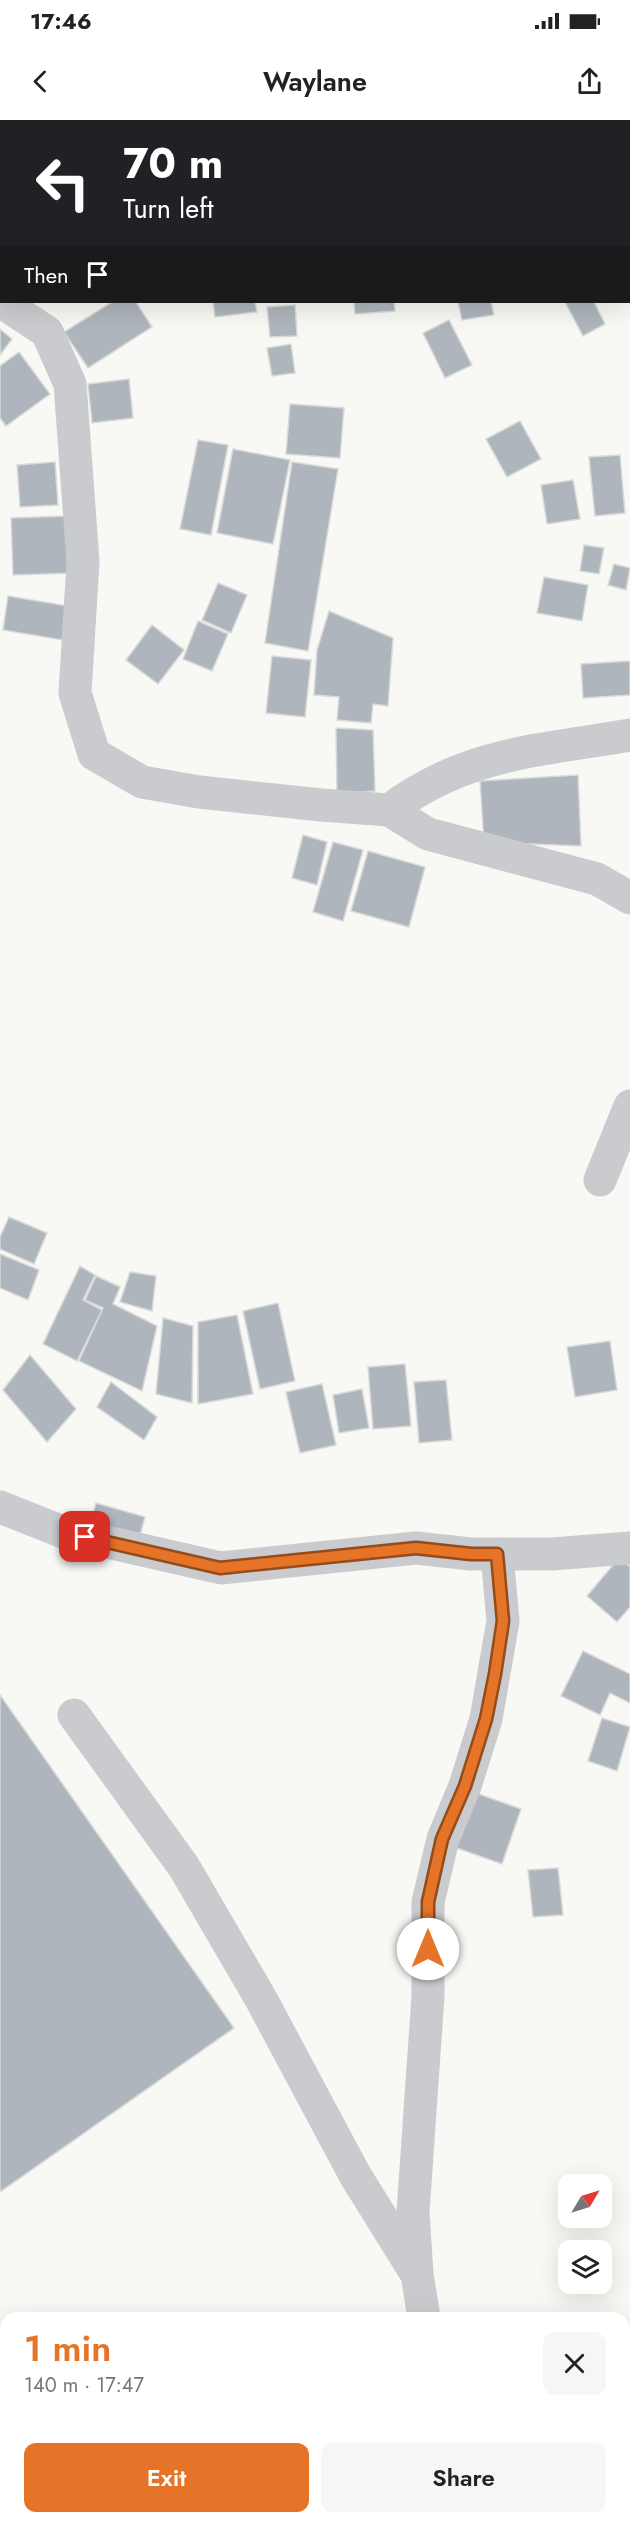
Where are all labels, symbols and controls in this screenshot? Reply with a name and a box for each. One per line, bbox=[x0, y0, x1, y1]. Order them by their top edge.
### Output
text: 17:46 bbox=[30, 5, 92, 37]
text: Waylane bbox=[263, 62, 367, 101]
icon: back bbox=[24, 65, 57, 98]
icon: share bbox=[573, 65, 606, 98]
text: 70 m bbox=[123, 133, 223, 194]
icon: left bbox=[24, 144, 102, 222]
text: Turn left bbox=[123, 189, 213, 228]
icon: arrive bbox=[81, 258, 114, 291]
text: Then bbox=[24, 259, 69, 291]
pin bbox=[59, 1511, 110, 1562]
icon: arrive bbox=[68, 1520, 101, 1553]
position arrow bbox=[396, 1917, 460, 1981]
north arrow bbox=[558, 2174, 612, 2228]
map controls bbox=[558, 2174, 612, 2294]
button: layers bbox=[558, 2240, 612, 2294]
text: 1 min bbox=[24, 2322, 111, 2374]
button: close bbox=[543, 2332, 606, 2395]
text: 140 m · 17:47 bbox=[24, 2371, 144, 2400]
button: Exit bbox=[24, 2443, 309, 2512]
button: Share bbox=[321, 2443, 606, 2512]

